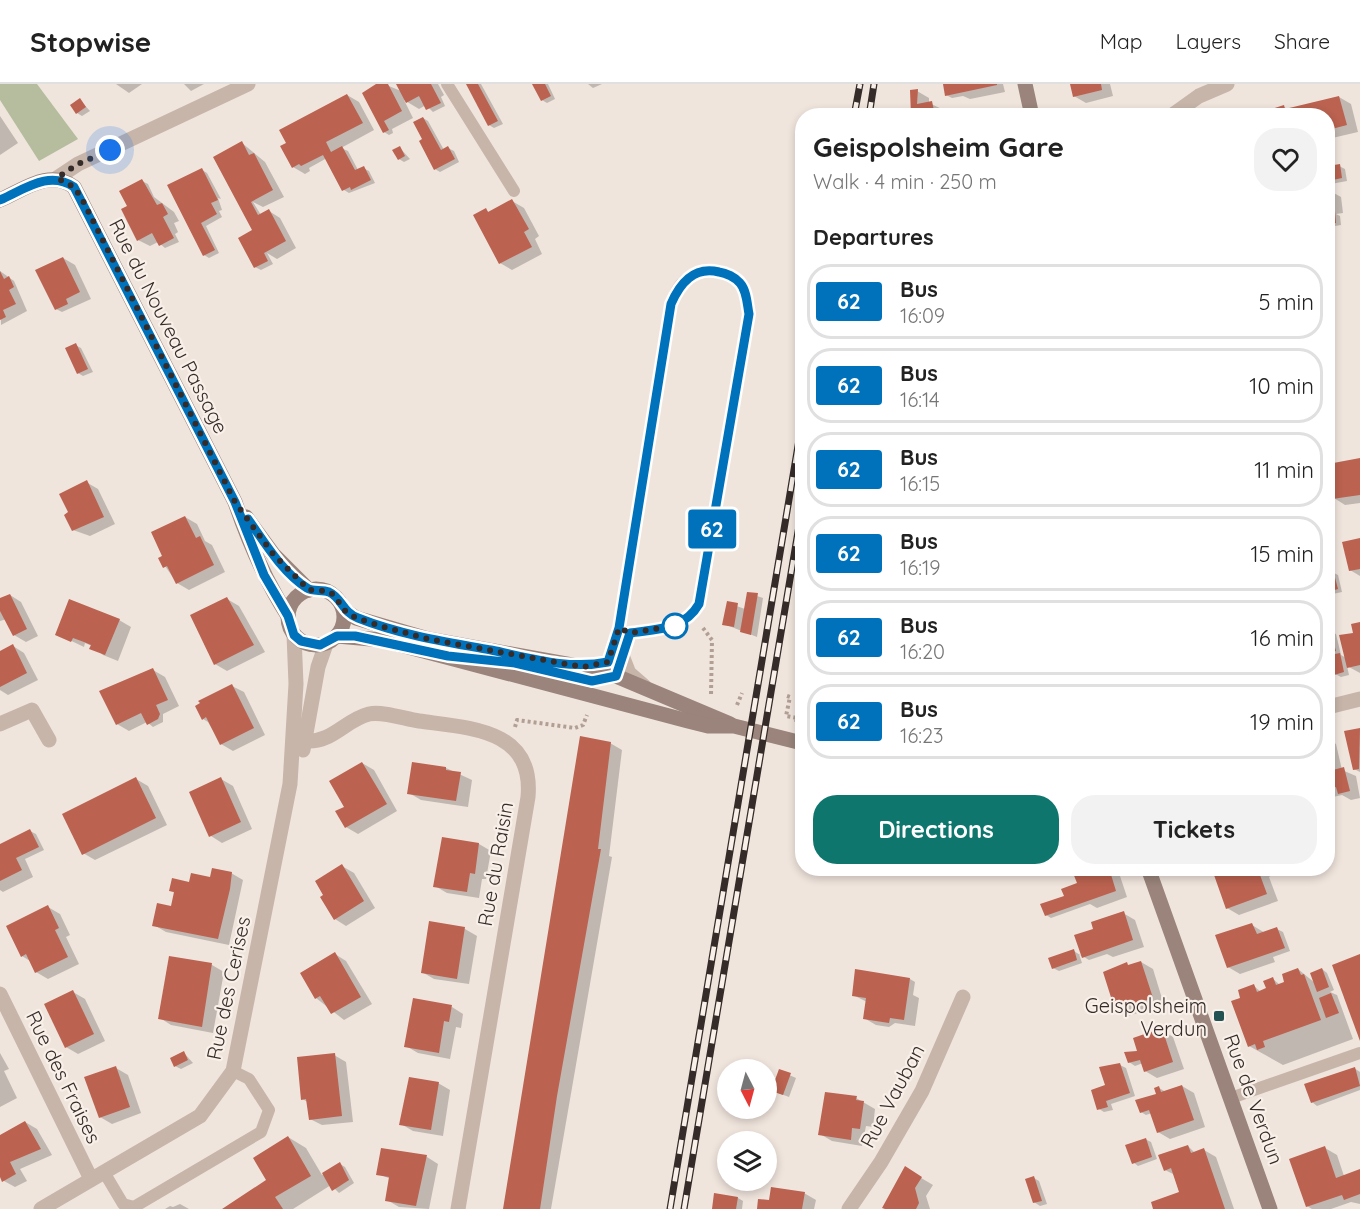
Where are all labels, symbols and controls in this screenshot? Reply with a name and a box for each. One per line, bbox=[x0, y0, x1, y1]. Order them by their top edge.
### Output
text: Stopwise bbox=[30, 24, 151, 59]
text: Map bbox=[1100, 28, 1143, 54]
text: Layers bbox=[1176, 28, 1241, 54]
text: Share bbox=[1274, 28, 1330, 54]
button: heart bbox=[1254, 128, 1317, 191]
text: Geispolsheim Gare bbox=[813, 129, 1064, 164]
your location bbox=[95, 135, 125, 165]
text: Walk · 4 min · 250 m bbox=[813, 169, 997, 194]
street label: Rue du Nouveau Passage bbox=[104, 214, 234, 438]
text: Departures bbox=[813, 223, 934, 251]
text: Bus bbox=[900, 275, 938, 303]
text: 62 bbox=[837, 288, 861, 314]
text: 5 min bbox=[1259, 288, 1314, 316]
text: 16:09 bbox=[900, 303, 945, 328]
text: Bus bbox=[900, 359, 938, 387]
text: 62 bbox=[837, 372, 861, 398]
text: 10 min bbox=[1249, 372, 1314, 400]
text: 16:14 bbox=[900, 387, 940, 412]
text: Bus bbox=[900, 443, 938, 471]
text: 62 bbox=[837, 456, 861, 482]
text: 11 min bbox=[1254, 456, 1314, 484]
text: 16:15 bbox=[900, 471, 940, 496]
line badge: 62 bbox=[685, 510, 739, 548]
text: 62 bbox=[700, 516, 724, 542]
text: Bus bbox=[900, 527, 938, 555]
text: 62 bbox=[837, 540, 861, 566]
text: 15 min bbox=[1250, 540, 1314, 568]
text: 16:19 bbox=[900, 555, 940, 580]
text: Bus bbox=[900, 611, 938, 639]
unlabelled marker bbox=[662, 613, 688, 639]
text: 62 bbox=[837, 624, 861, 650]
text: 16 min bbox=[1251, 624, 1314, 652]
text: 16:20 bbox=[900, 639, 945, 664]
text: Bus bbox=[900, 695, 938, 723]
text: 62 bbox=[837, 708, 861, 734]
text: 19 min bbox=[1250, 708, 1314, 736]
text: 16:23 bbox=[900, 723, 943, 748]
button: Directions bbox=[813, 795, 1059, 864]
button: Tickets bbox=[1071, 795, 1317, 864]
street label: Rue du Raisin bbox=[472, 800, 518, 928]
street label: Rue des Cerises bbox=[201, 914, 255, 1062]
place label: Geispolsheim Verdun bbox=[1085, 993, 1207, 1041]
street label: Rue des Fraises bbox=[21, 1007, 107, 1147]
marker: Geispolsheim Verdun bbox=[1212, 1009, 1226, 1023]
street label: Rue de Verdun bbox=[1219, 1030, 1289, 1168]
street label: Rue Vauban bbox=[854, 1040, 930, 1152]
north arrow bbox=[717, 1059, 777, 1119]
map controls bbox=[717, 1059, 777, 1191]
button: layers bbox=[717, 1131, 777, 1191]

